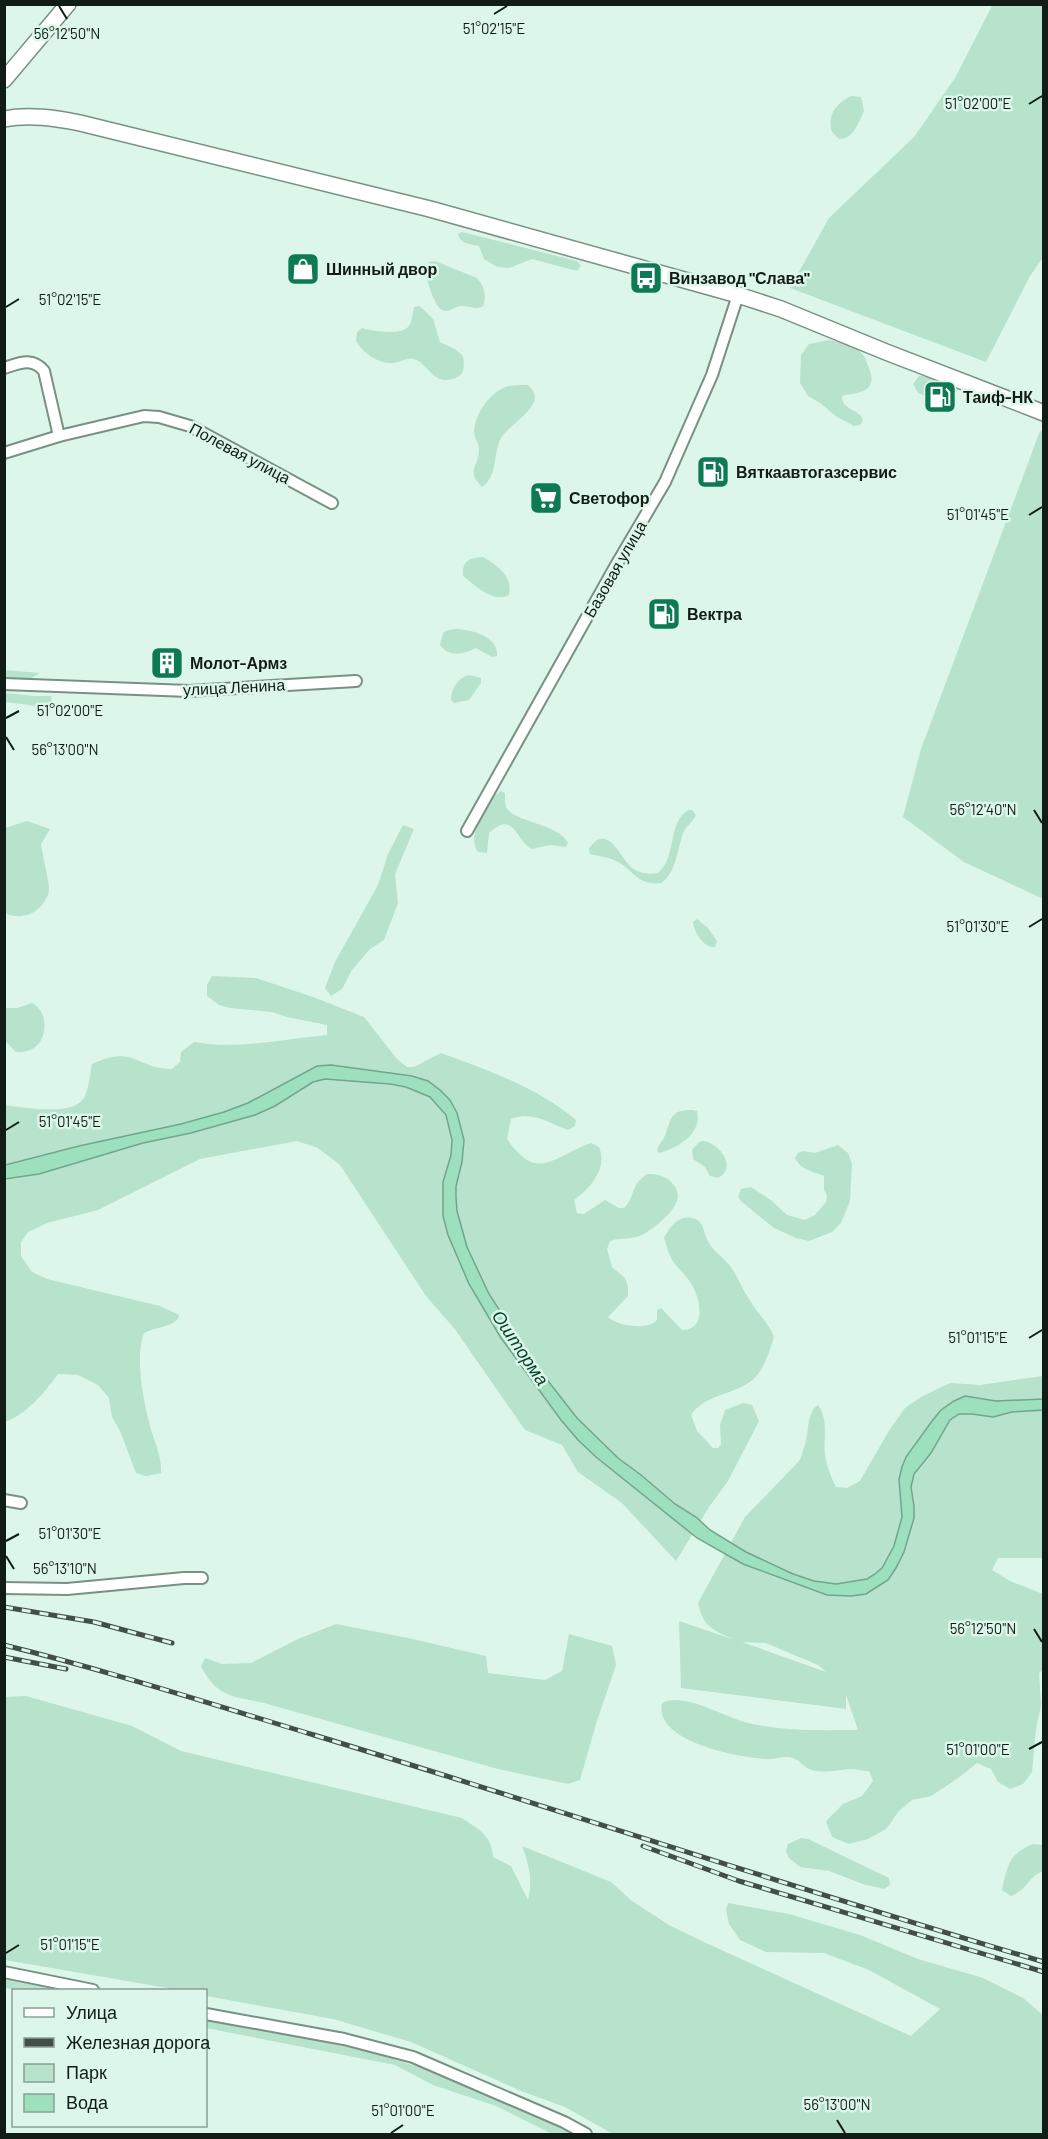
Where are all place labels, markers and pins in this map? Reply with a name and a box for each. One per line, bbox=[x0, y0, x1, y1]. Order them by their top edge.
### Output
shop icon: Шинный двор bbox=[285, 251, 321, 287]
place label: Шинный двор bbox=[326, 259, 437, 278]
bus stop icon: Винзавод "Слава" bbox=[628, 260, 664, 296]
place label: Винзавод "Слава" bbox=[669, 268, 810, 287]
fuel station icon: Таиф-НК bbox=[922, 379, 958, 415]
place label: Таиф-НК bbox=[963, 387, 1033, 406]
fuel station icon: Вяткаавтогазсервис bbox=[695, 454, 731, 490]
place label: Вяткаавтогазсервис bbox=[736, 462, 897, 481]
supermarket icon: Светофор bbox=[528, 480, 564, 516]
place label: Светофор bbox=[569, 488, 650, 507]
fuel station icon: Вектра bbox=[646, 596, 682, 632]
place label: Вектра bbox=[687, 604, 742, 623]
building icon: Молот-Армз bbox=[149, 645, 185, 681]
place label: Молот-Армз bbox=[190, 653, 287, 672]

